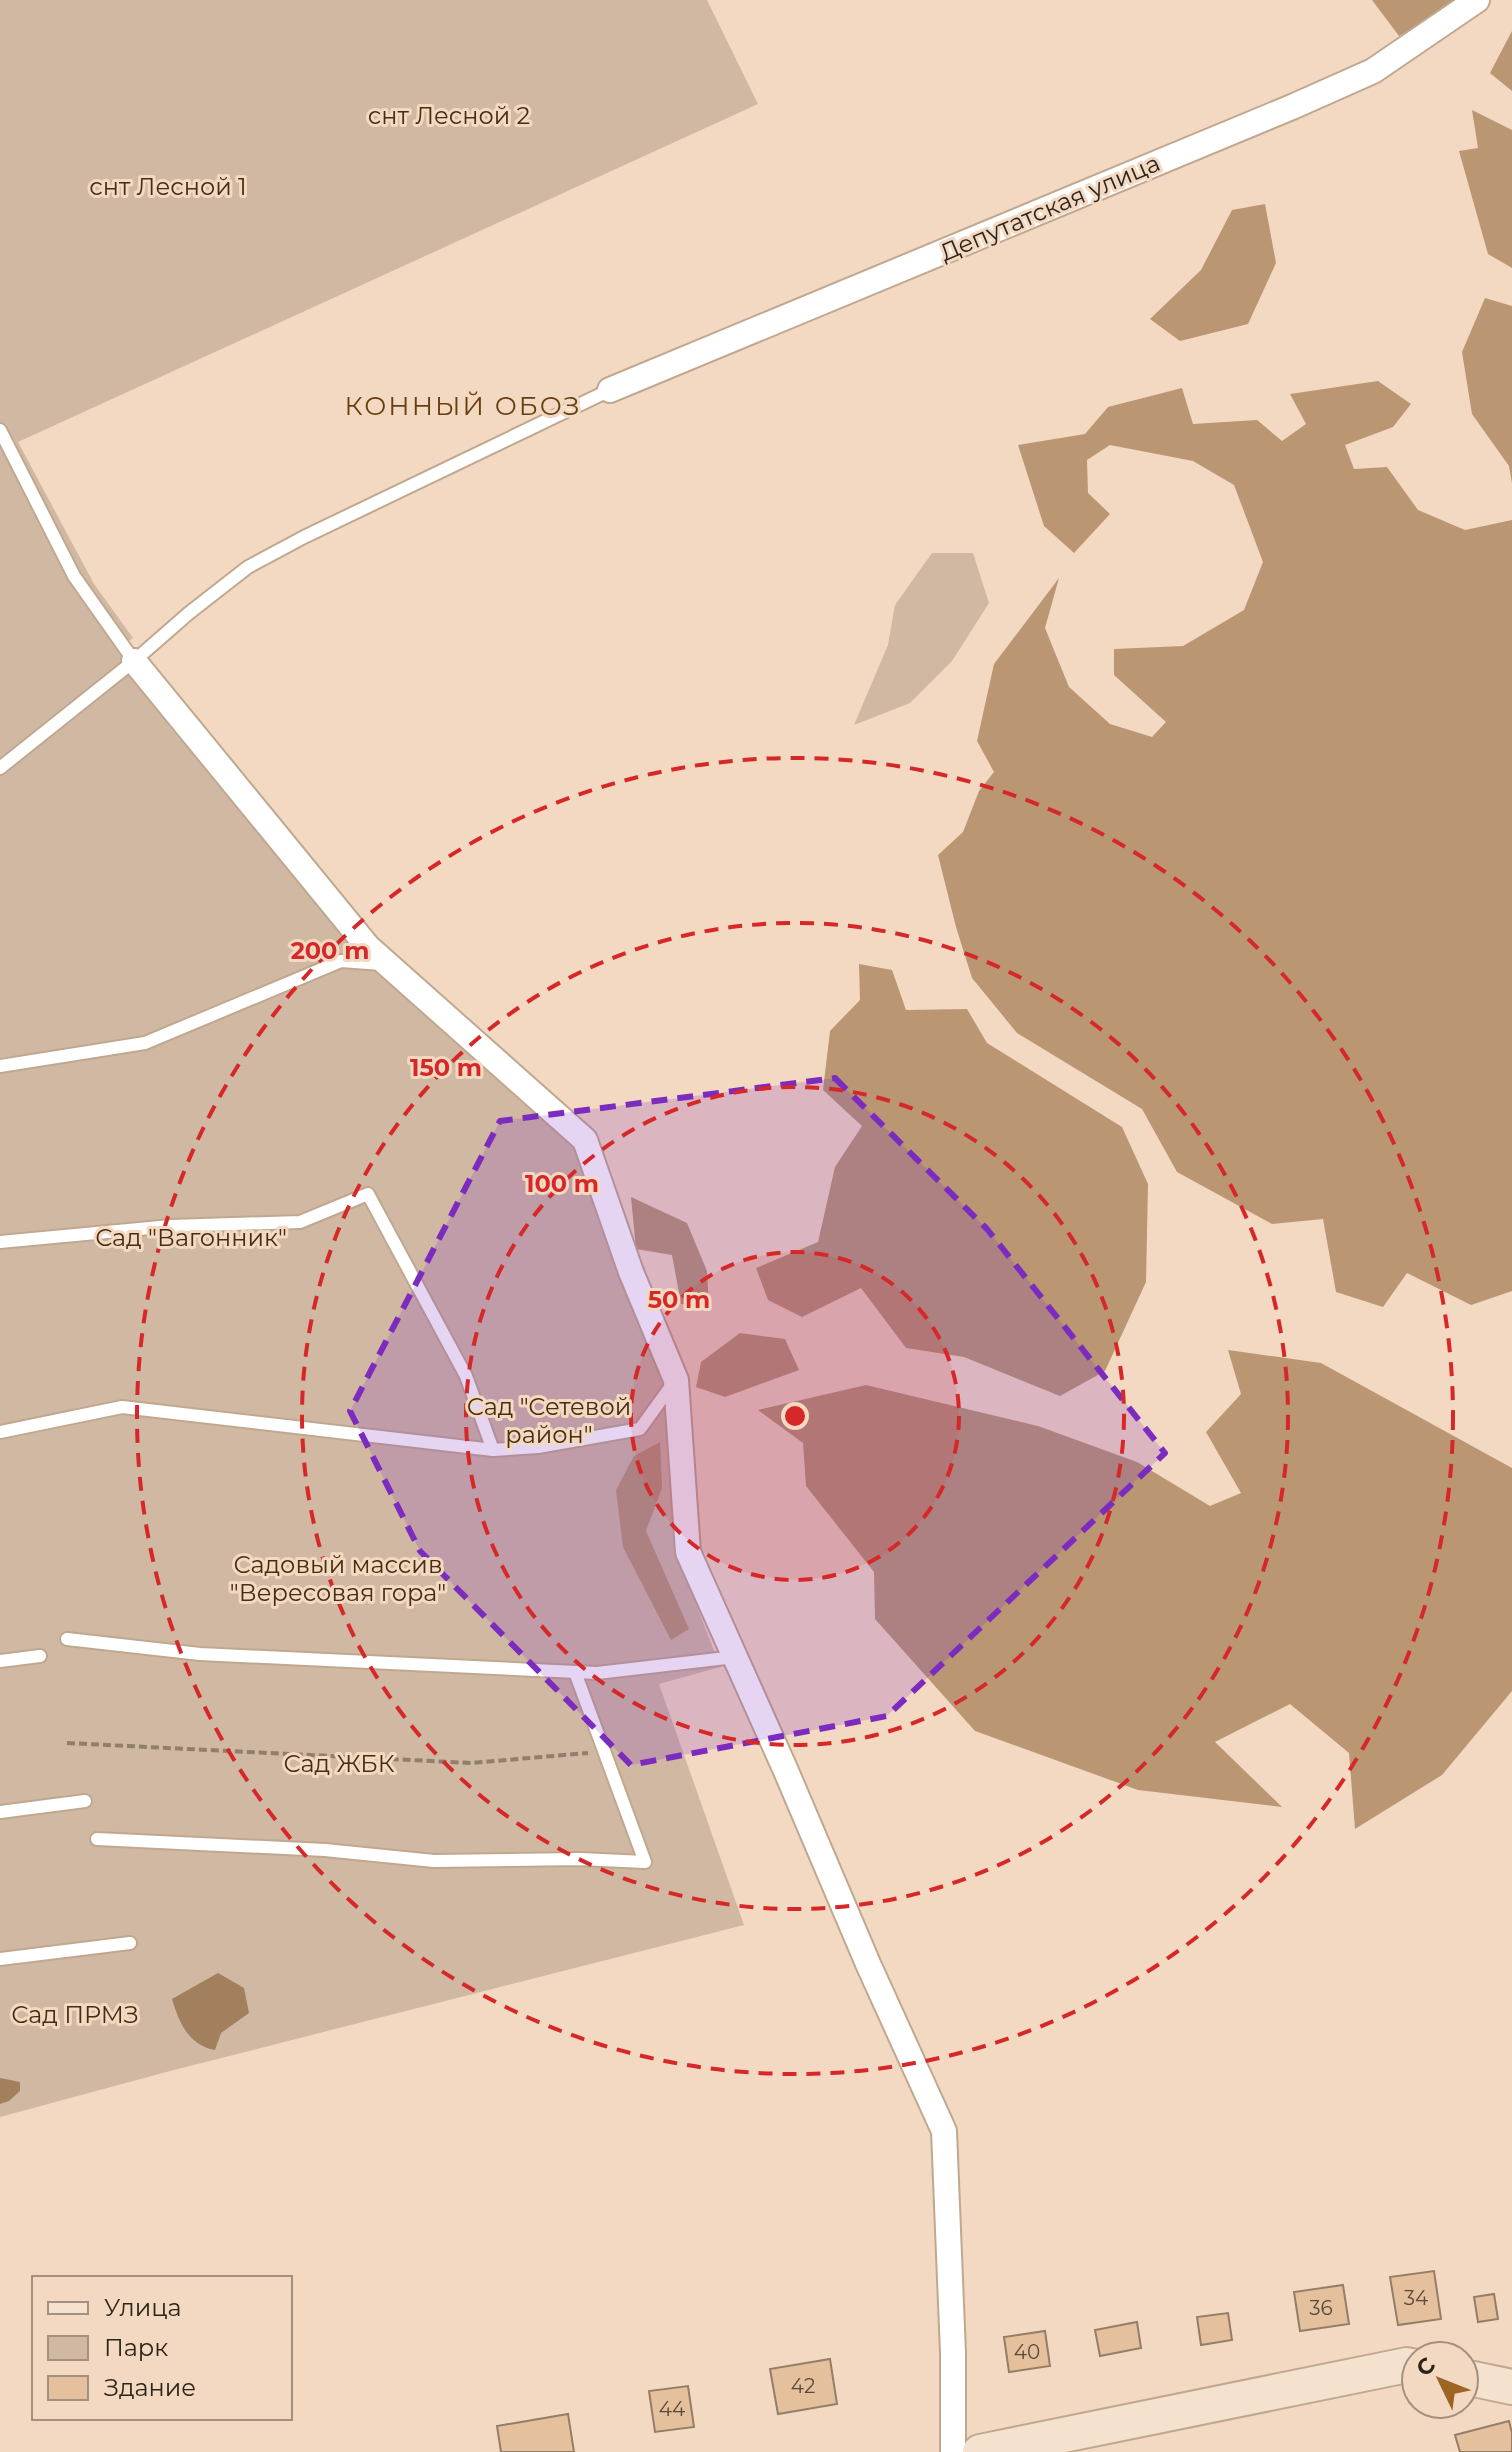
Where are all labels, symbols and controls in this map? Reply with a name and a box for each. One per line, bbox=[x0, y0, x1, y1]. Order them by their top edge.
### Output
park label: снт Лесной 2 bbox=[368, 101, 530, 130]
street label: Депутатская улица bbox=[935, 148, 1164, 267]
park label: снт Лесной 1 bbox=[89, 172, 247, 201]
district label: КОННЫЙ ОБОЗ bbox=[345, 390, 581, 422]
text: 200 m bbox=[291, 936, 369, 965]
text: 150 m bbox=[410, 1053, 482, 1082]
text: 100 m bbox=[525, 1169, 599, 1198]
park label: Сад "Вагонник" bbox=[95, 1223, 287, 1252]
text: 50 m bbox=[648, 1285, 710, 1314]
park label: Сад "Сетевой район" bbox=[467, 1392, 631, 1449]
centre of rings bbox=[781, 1402, 809, 1430]
park label: Садовый массив "Вересовая гора" bbox=[230, 1550, 446, 1607]
park label: Сад ЖБК bbox=[284, 1749, 395, 1778]
park label: Сад ПРМЗ bbox=[11, 2000, 139, 2029]
legend bbox=[32, 2276, 292, 2420]
house number: 34 bbox=[1404, 2286, 1428, 2310]
text: Улица bbox=[104, 2293, 182, 2322]
house number: 36 bbox=[1309, 2296, 1333, 2320]
text: Парк bbox=[104, 2333, 168, 2362]
house number: 40 bbox=[1014, 2340, 1040, 2364]
north arrow bbox=[1400, 2340, 1480, 2420]
text: С bbox=[1410, 2352, 1441, 2382]
text: Здание bbox=[104, 2373, 196, 2402]
house number: 42 bbox=[791, 2374, 815, 2398]
house number: 44 bbox=[659, 2397, 685, 2421]

